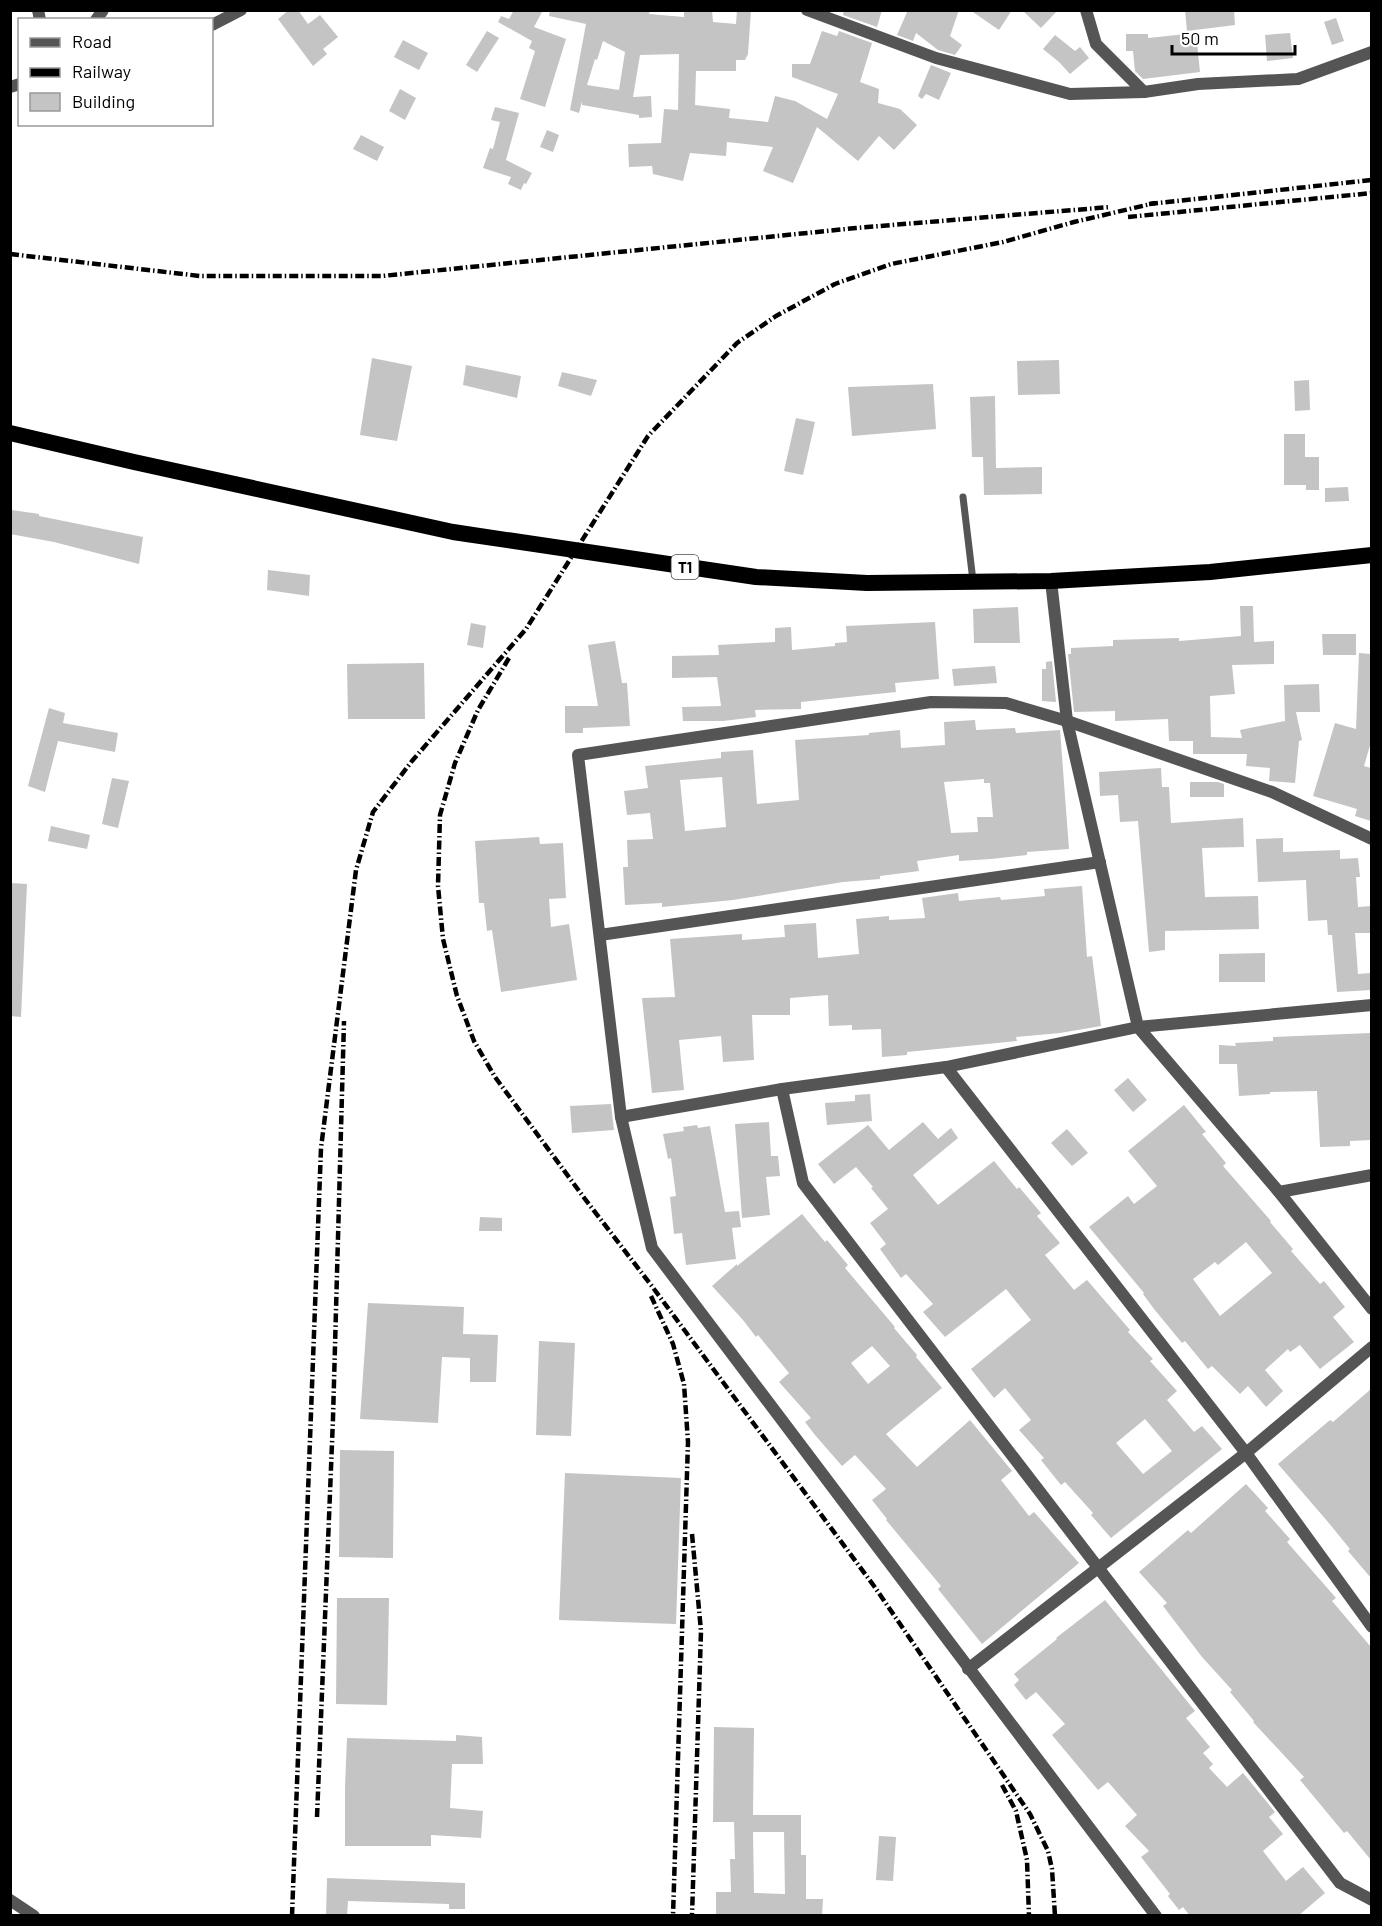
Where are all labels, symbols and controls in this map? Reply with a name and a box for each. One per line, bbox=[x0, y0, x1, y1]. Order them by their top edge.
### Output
legend bbox=[18, 18, 213, 126]
scale bar bbox=[1172, 18, 1295, 56]
text: 50 m bbox=[1181, 27, 1219, 49]
text: Road bbox=[72, 30, 112, 52]
text: Railway bbox=[72, 60, 131, 82]
text: Building bbox=[72, 90, 135, 112]
road number: T1 bbox=[672, 555, 698, 579]

